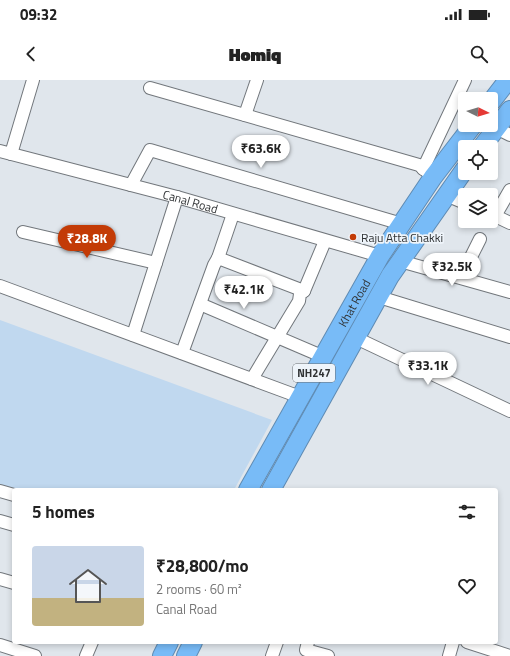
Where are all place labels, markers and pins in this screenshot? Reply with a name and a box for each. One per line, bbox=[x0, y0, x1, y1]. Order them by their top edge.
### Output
pin: ₹63.6K bbox=[228, 135, 294, 169]
pin: ₹28.8K bbox=[54, 225, 120, 259]
place label: Raju Atta Chakki bbox=[361, 228, 443, 247]
marker: Raju Atta Chakki bbox=[348, 232, 358, 242]
pin: ₹32.5K bbox=[419, 253, 485, 287]
pin: ₹42.1K bbox=[211, 276, 277, 310]
pin: ₹33.1K bbox=[395, 352, 461, 386]

